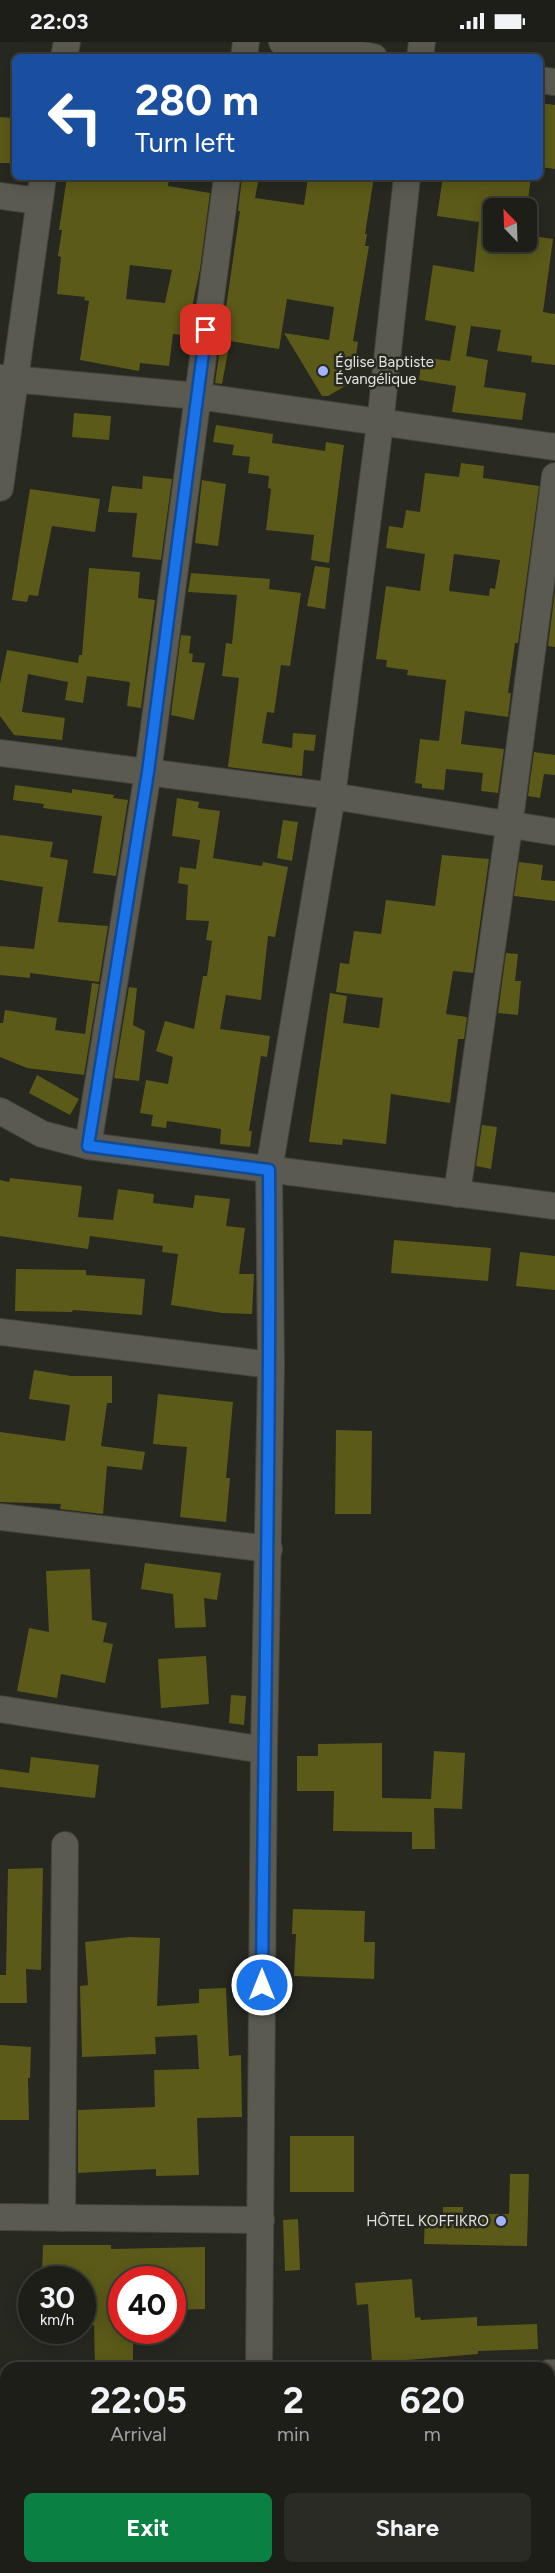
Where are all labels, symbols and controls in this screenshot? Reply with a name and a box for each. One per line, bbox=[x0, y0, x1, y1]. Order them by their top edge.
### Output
text: 22:03 bbox=[30, 8, 89, 35]
text: 280 m bbox=[135, 75, 259, 126]
icon: left bbox=[36, 78, 114, 156]
text: Turn left bbox=[135, 126, 235, 159]
north arrow bbox=[483, 198, 537, 252]
map controls bbox=[483, 198, 537, 252]
pin bbox=[180, 304, 231, 355]
icon: arrive bbox=[189, 313, 222, 346]
place label: Église Baptiste Évangélique bbox=[335, 353, 434, 388]
marker: Église Baptiste Évangélique bbox=[316, 364, 330, 378]
position arrow bbox=[230, 1953, 294, 2017]
place label: HÔTEL KOFFIKRO bbox=[366, 2212, 489, 2230]
marker: HÔTEL KOFFIKRO bbox=[494, 2214, 508, 2228]
speed limit sign: 40 bbox=[108, 2266, 186, 2344]
text: 30 bbox=[39, 2279, 75, 2316]
text: km/h bbox=[40, 2311, 74, 2329]
text: 22:05 bbox=[90, 2379, 187, 2422]
text: 2 bbox=[283, 2379, 304, 2422]
text: 620 bbox=[400, 2379, 465, 2422]
text: Arrival bbox=[110, 2422, 167, 2446]
text: min bbox=[277, 2422, 310, 2446]
text: m bbox=[424, 2422, 441, 2446]
button: Exit bbox=[24, 2493, 272, 2562]
button: Share bbox=[284, 2493, 531, 2562]

